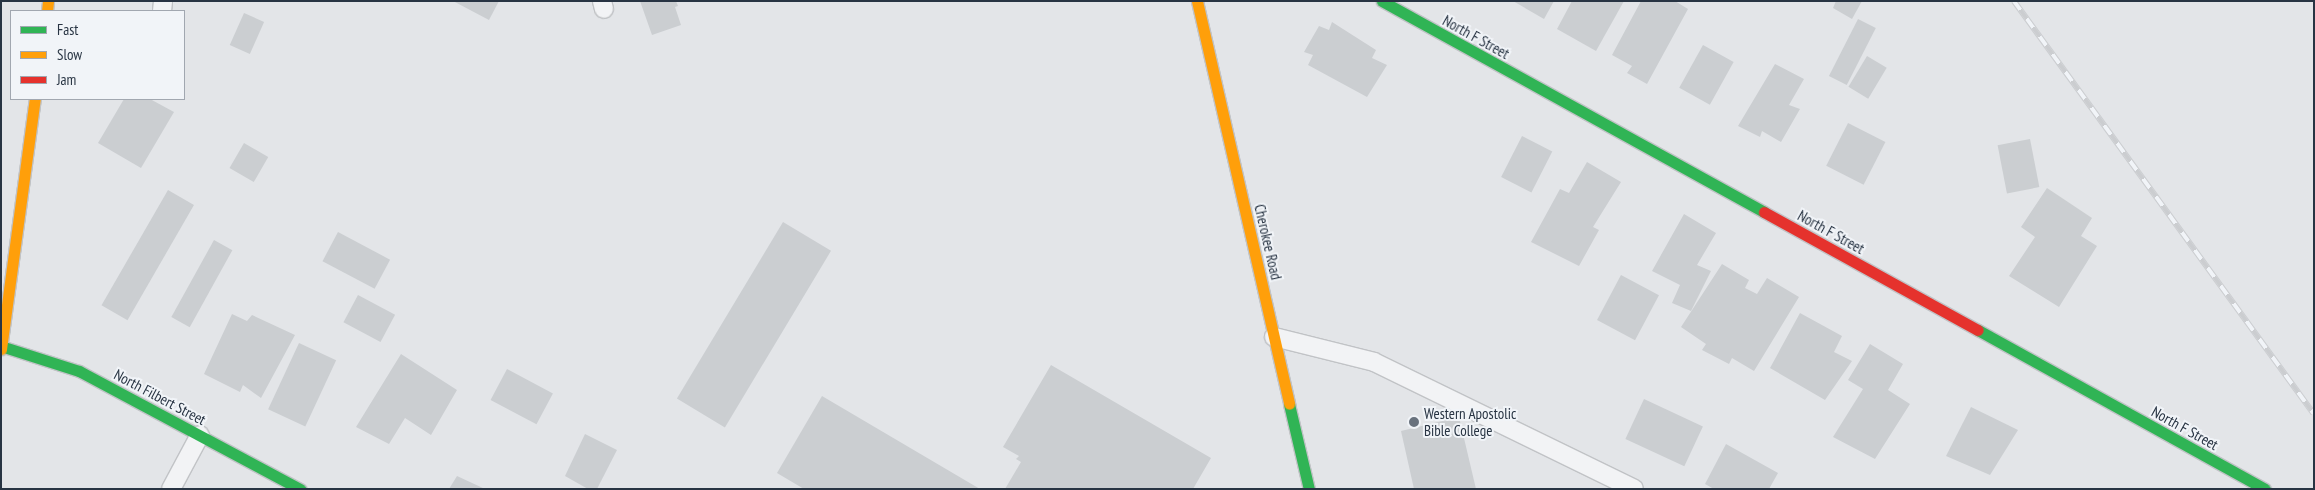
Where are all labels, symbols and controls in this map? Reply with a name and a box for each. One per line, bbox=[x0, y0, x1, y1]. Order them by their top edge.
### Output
legend bbox=[10, 10, 185, 100]
street label: North F Street bbox=[1440, 11, 1512, 63]
text: Fast bbox=[57, 20, 78, 39]
text: Slow bbox=[57, 45, 82, 64]
text: Jam bbox=[57, 70, 76, 89]
street label: Cherokee Road bbox=[1251, 202, 1285, 282]
street label: North F Street bbox=[1795, 206, 1867, 258]
street label: North Filbert Street bbox=[111, 365, 209, 429]
street label: North F Street bbox=[2149, 402, 2221, 454]
place label: Western Apostolic Bible College bbox=[1424, 404, 1517, 439]
marker: Western Apostolic Bible College bbox=[1408, 416, 1420, 428]

